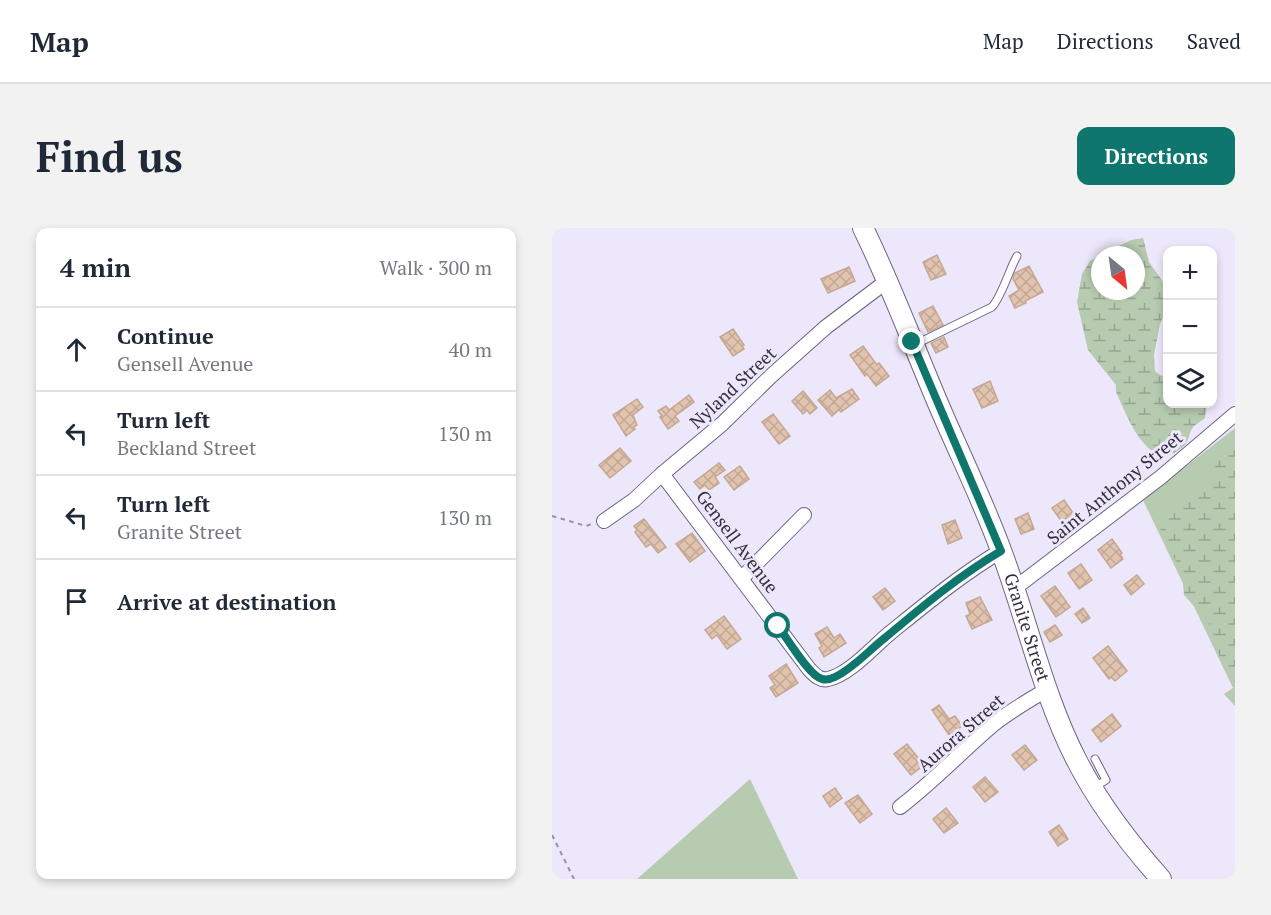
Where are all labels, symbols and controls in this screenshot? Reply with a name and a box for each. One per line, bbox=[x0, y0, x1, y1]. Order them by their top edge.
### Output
text: Map bbox=[30, 23, 89, 60]
text: Map bbox=[983, 27, 1024, 55]
text: Directions bbox=[1057, 27, 1154, 55]
text: Saved bbox=[1187, 27, 1241, 55]
button: Directions bbox=[1077, 127, 1235, 185]
text: Find us bbox=[36, 128, 183, 184]
north arrow bbox=[1091, 246, 1145, 300]
map controls bbox=[1163, 246, 1217, 408]
button: + bbox=[1163, 246, 1217, 300]
text: 4 min bbox=[60, 250, 131, 284]
text: Walk · 300 m bbox=[380, 254, 492, 281]
button: − bbox=[1163, 300, 1217, 354]
text: Continue bbox=[117, 321, 214, 350]
route end bbox=[898, 328, 924, 354]
icon: ahead bbox=[60, 333, 93, 366]
text: 40 m bbox=[449, 336, 492, 363]
street label: Nyland Street bbox=[684, 341, 781, 434]
text: Gensell Avenue bbox=[117, 350, 253, 377]
button: layers bbox=[1163, 354, 1217, 408]
text: Turn left bbox=[117, 405, 210, 434]
icon: left bbox=[60, 417, 93, 450]
text: 130 m bbox=[438, 420, 492, 447]
street label: Saint Anthony Street bbox=[1042, 425, 1187, 549]
text: Beckland Street bbox=[117, 434, 256, 461]
street label: Gensell Avenue bbox=[691, 485, 784, 598]
text: Turn left bbox=[117, 489, 210, 518]
icon: left bbox=[60, 501, 93, 534]
text: 130 m bbox=[438, 504, 492, 531]
text: Granite Street bbox=[117, 518, 242, 545]
street label: Granite Street bbox=[999, 570, 1056, 685]
icon: arrive bbox=[60, 585, 93, 618]
text: Arrive at destination bbox=[117, 587, 336, 616]
route start bbox=[764, 612, 790, 638]
street label: Aurora Street bbox=[912, 688, 1009, 777]

